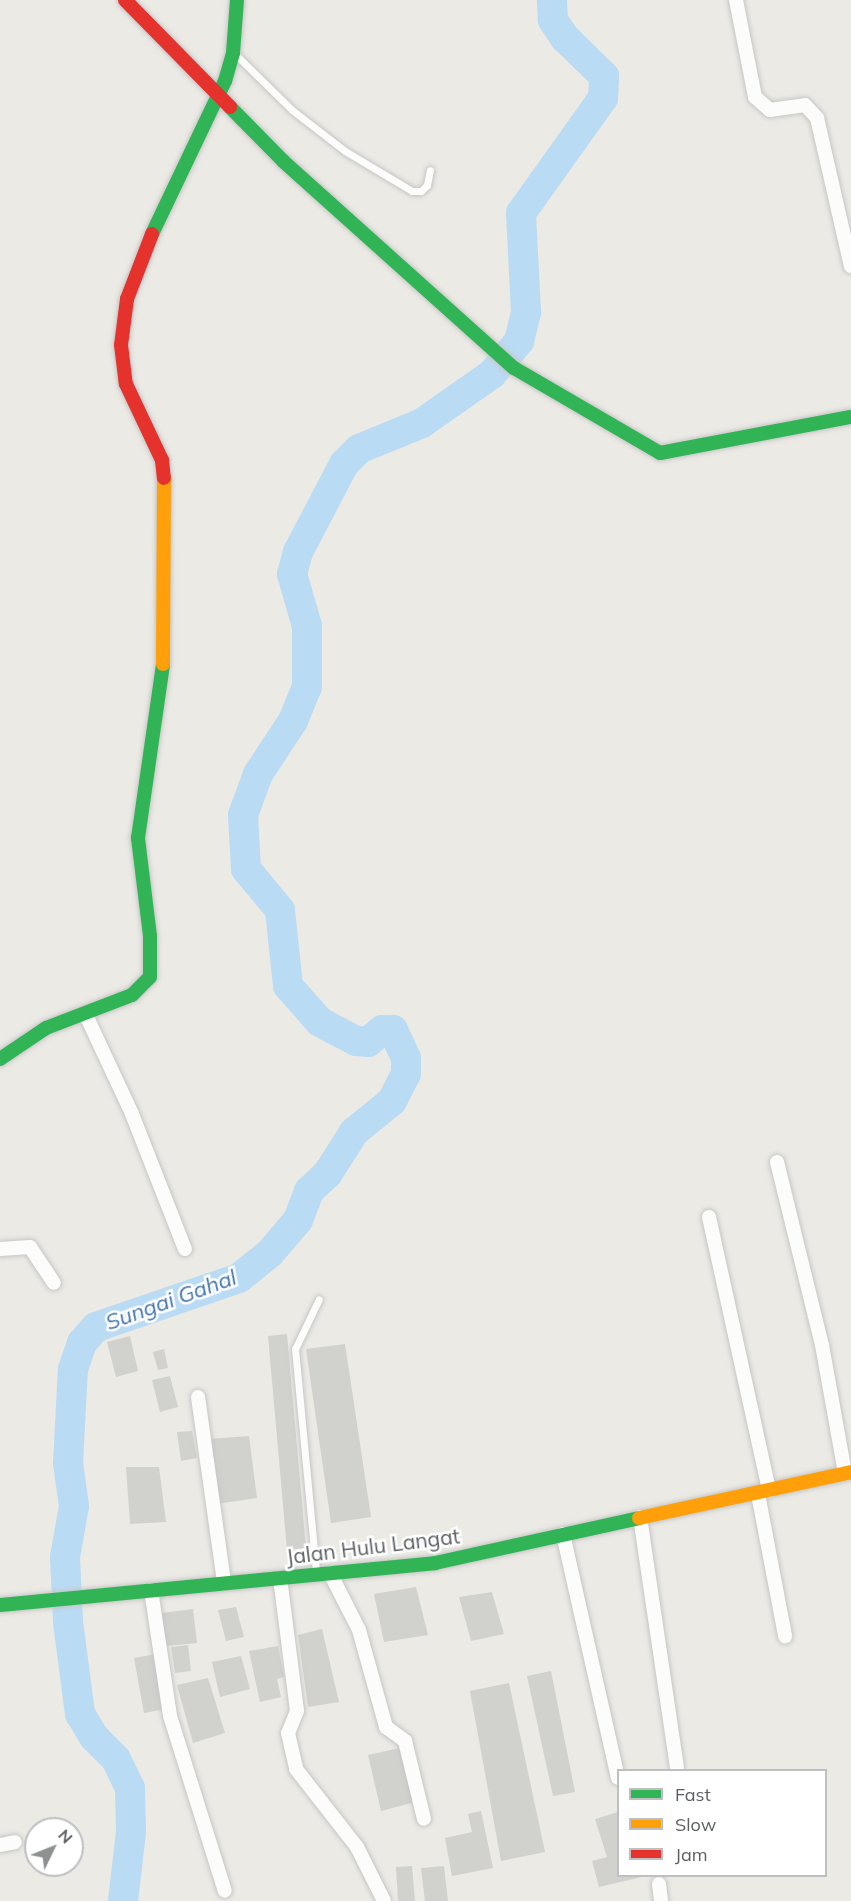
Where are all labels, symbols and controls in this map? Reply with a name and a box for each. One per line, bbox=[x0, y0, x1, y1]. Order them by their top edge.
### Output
water label: Sungai Gahal bbox=[102, 1264, 240, 1336]
street label: Jalan Hulu Langat bbox=[285, 1523, 461, 1569]
legend bbox=[617, 1769, 827, 1877]
text: Fast bbox=[675, 1783, 711, 1806]
text: Slow bbox=[675, 1813, 716, 1836]
north arrow bbox=[24, 1817, 84, 1877]
text: N bbox=[54, 1825, 77, 1847]
text: Jam bbox=[675, 1843, 708, 1866]

